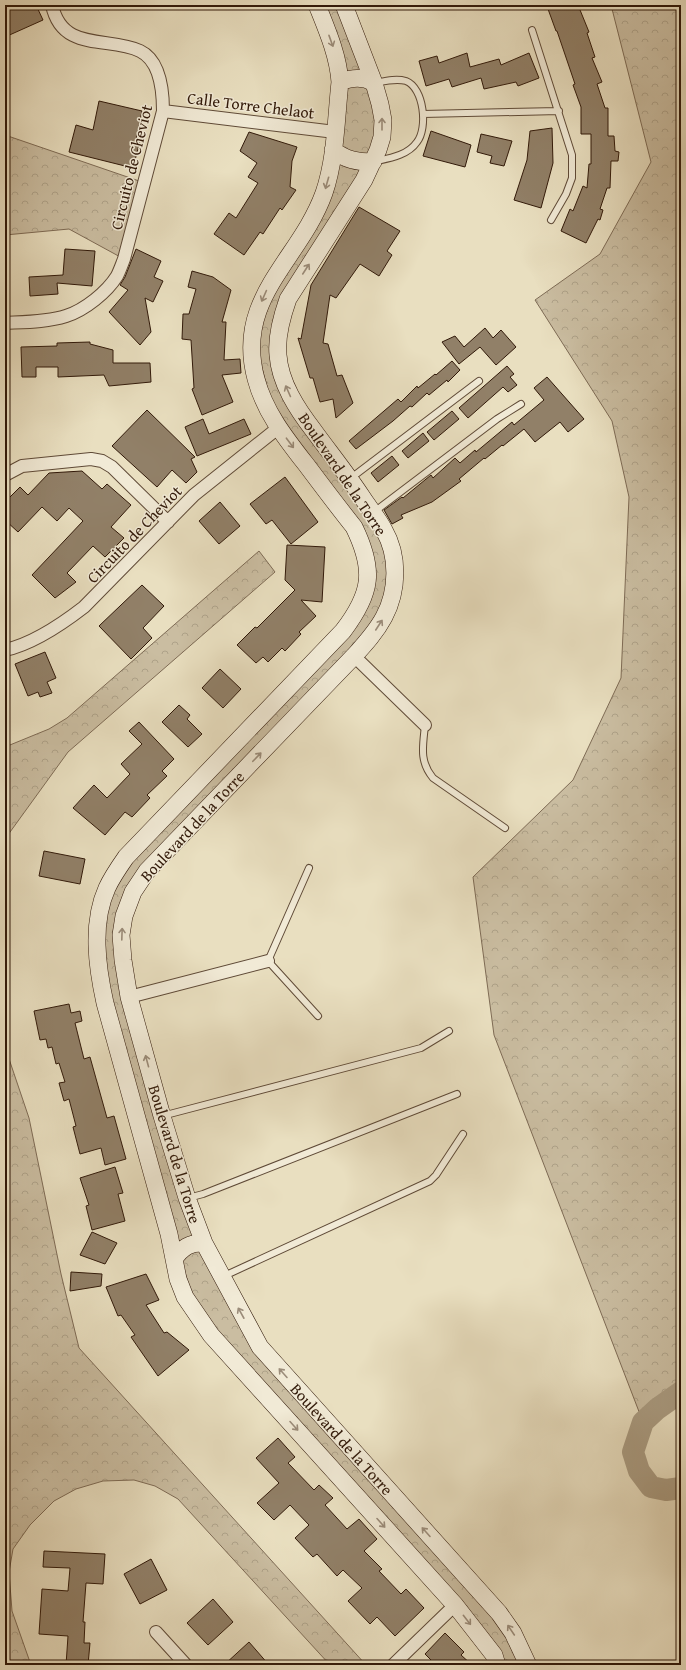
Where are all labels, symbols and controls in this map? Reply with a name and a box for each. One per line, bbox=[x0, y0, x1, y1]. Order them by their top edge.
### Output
one-way arrow bbox=[328, 35, 336, 47]
street label: Calle Torre Chelaot bbox=[186, 85, 316, 125]
street label: Circuito de Cheviot bbox=[104, 102, 158, 232]
one-way arrow bbox=[378, 118, 386, 131]
one-way arrow bbox=[323, 176, 330, 189]
one-way arrow bbox=[302, 264, 310, 275]
one-way arrow bbox=[260, 290, 267, 302]
one-way arrow bbox=[284, 385, 291, 397]
street label: Boulevard de la Torre bbox=[293, 408, 393, 540]
one-way arrow bbox=[285, 438, 294, 449]
street label: Circuito de Cheviot bbox=[81, 479, 187, 588]
one-way arrow bbox=[375, 620, 383, 631]
one-way arrow bbox=[252, 752, 261, 762]
street label: Boulevard de la Torre bbox=[134, 765, 250, 887]
one-way arrow bbox=[118, 928, 126, 941]
one-way arrow bbox=[143, 1055, 150, 1068]
street label: Boulevard de la Torre bbox=[143, 1082, 207, 1226]
one-way arrow bbox=[237, 1307, 245, 1319]
one-way arrow bbox=[278, 1368, 287, 1378]
street label: Boulevard de la Torre bbox=[285, 1378, 399, 1500]
one-way arrow bbox=[289, 1421, 299, 1431]
one-way arrow bbox=[376, 1517, 385, 1527]
one-way arrow bbox=[421, 1527, 430, 1537]
one-way arrow bbox=[462, 1615, 471, 1626]
one-way arrow bbox=[507, 1625, 515, 1636]

